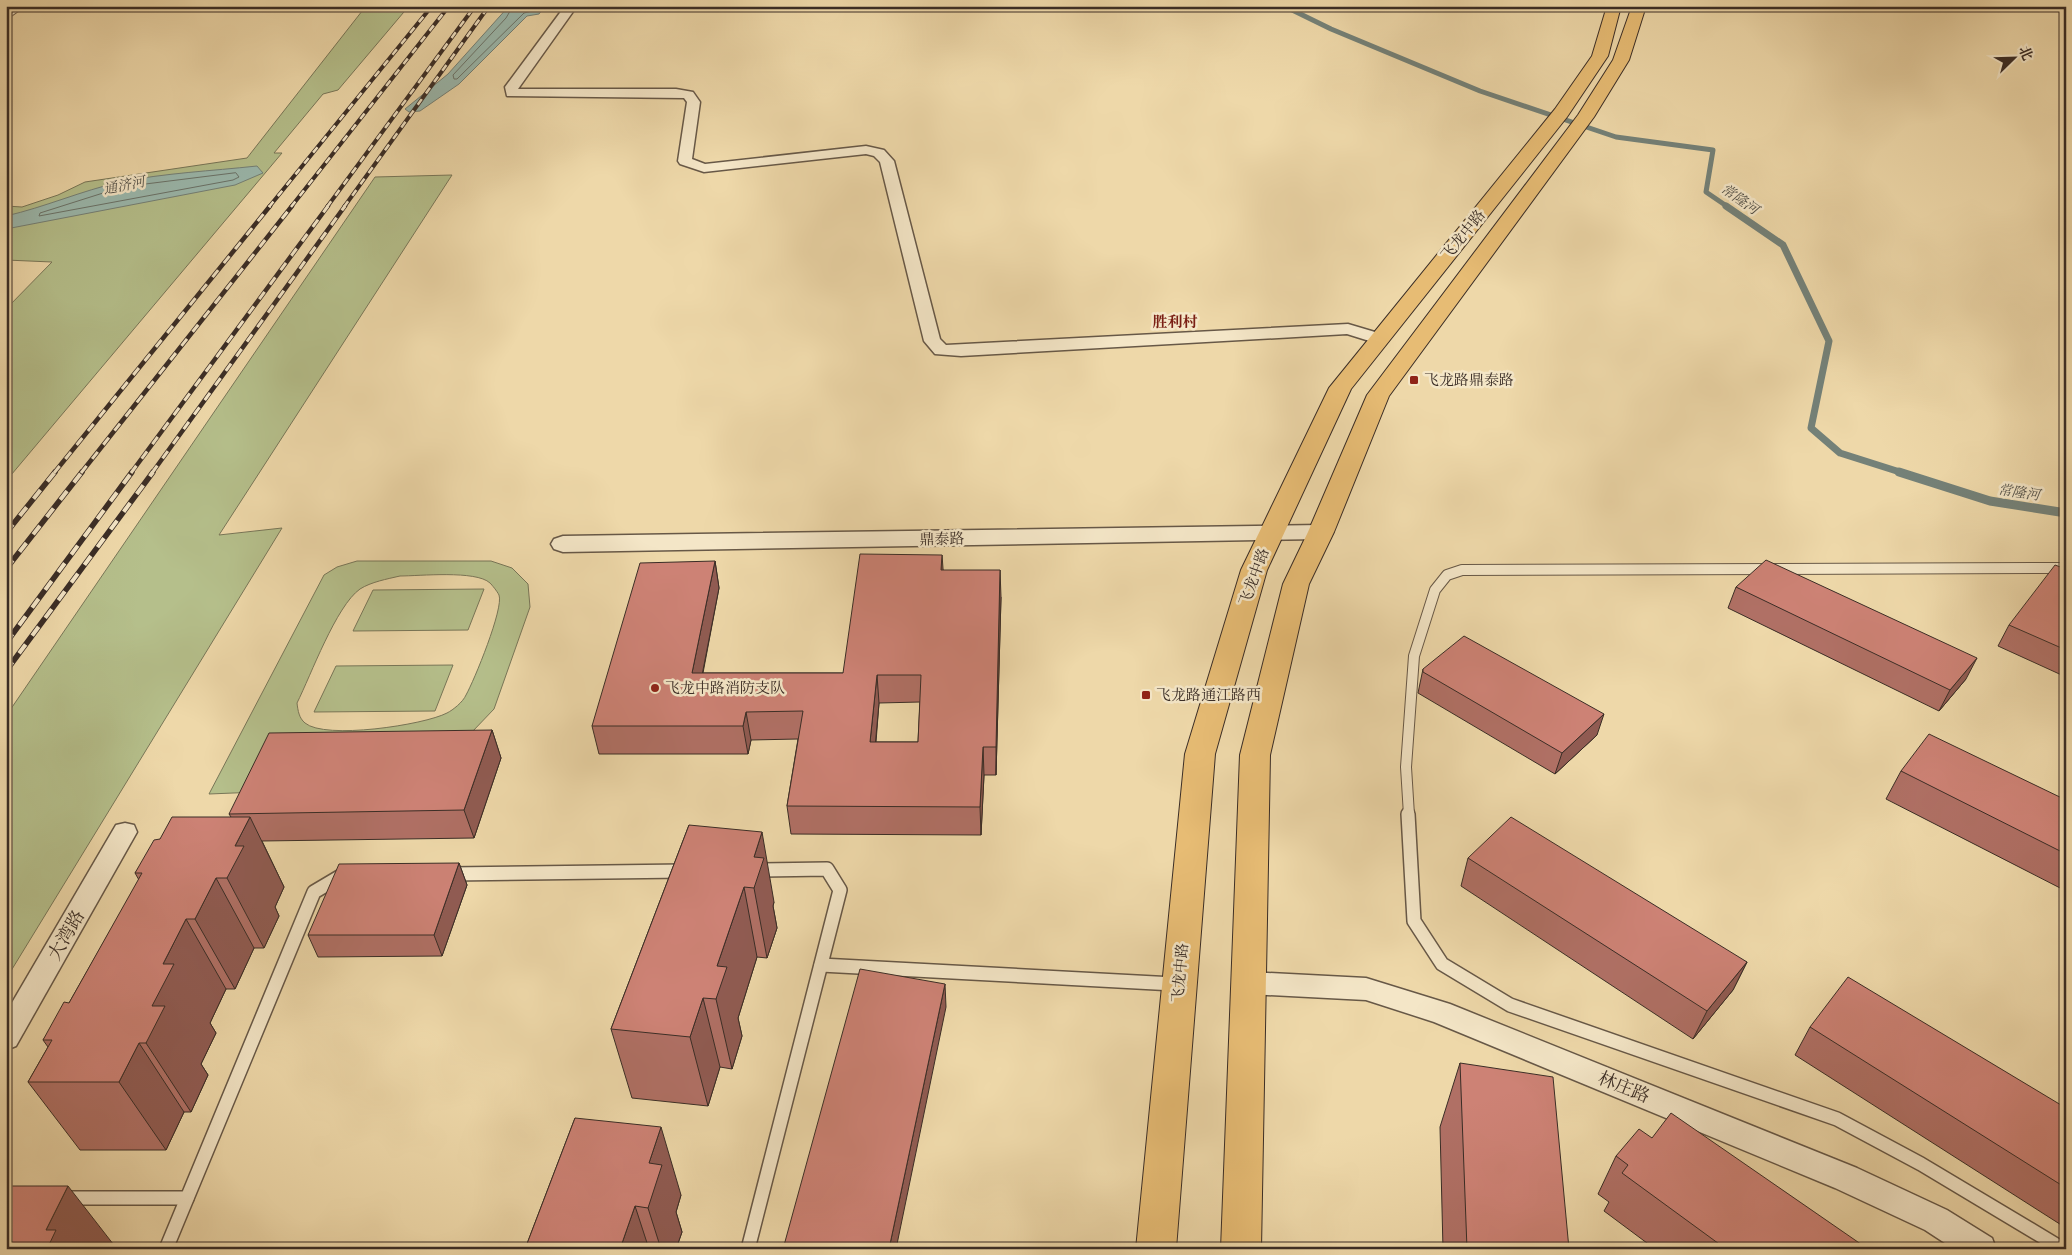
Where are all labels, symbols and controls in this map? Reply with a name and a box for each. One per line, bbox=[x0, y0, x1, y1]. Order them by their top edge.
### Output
north arrow bbox=[1990, 32, 2040, 82]
text: 北 bbox=[2014, 43, 2037, 63]
water label: 通济河 bbox=[102, 172, 149, 199]
water label: 常隆河 bbox=[1717, 180, 1765, 221]
street label: 飞龙中路 bbox=[1436, 205, 1490, 265]
district label: 胜利村 bbox=[1152, 312, 1198, 332]
place label: 飞龙路鼎泰路 bbox=[1424, 370, 1514, 390]
marker: 飞龙路鼎泰路 bbox=[1408, 374, 1420, 386]
water label: 常隆河 bbox=[1997, 480, 2044, 505]
street label: 鼎泰路 bbox=[919, 529, 965, 549]
street label: 飞龙中路 bbox=[1234, 545, 1274, 609]
place label: 飞龙中路消防支队 bbox=[665, 678, 785, 698]
marker: 飞龙中路消防支队 bbox=[649, 682, 661, 694]
place label: 飞龙路通江路西 bbox=[1156, 685, 1261, 705]
marker: 飞龙路通江路西 bbox=[1140, 689, 1152, 701]
street label: 大湾路 bbox=[42, 906, 90, 964]
street label: 飞龙中路 bbox=[1167, 942, 1193, 1004]
street label: 林庄路 bbox=[1594, 1066, 1654, 1108]

